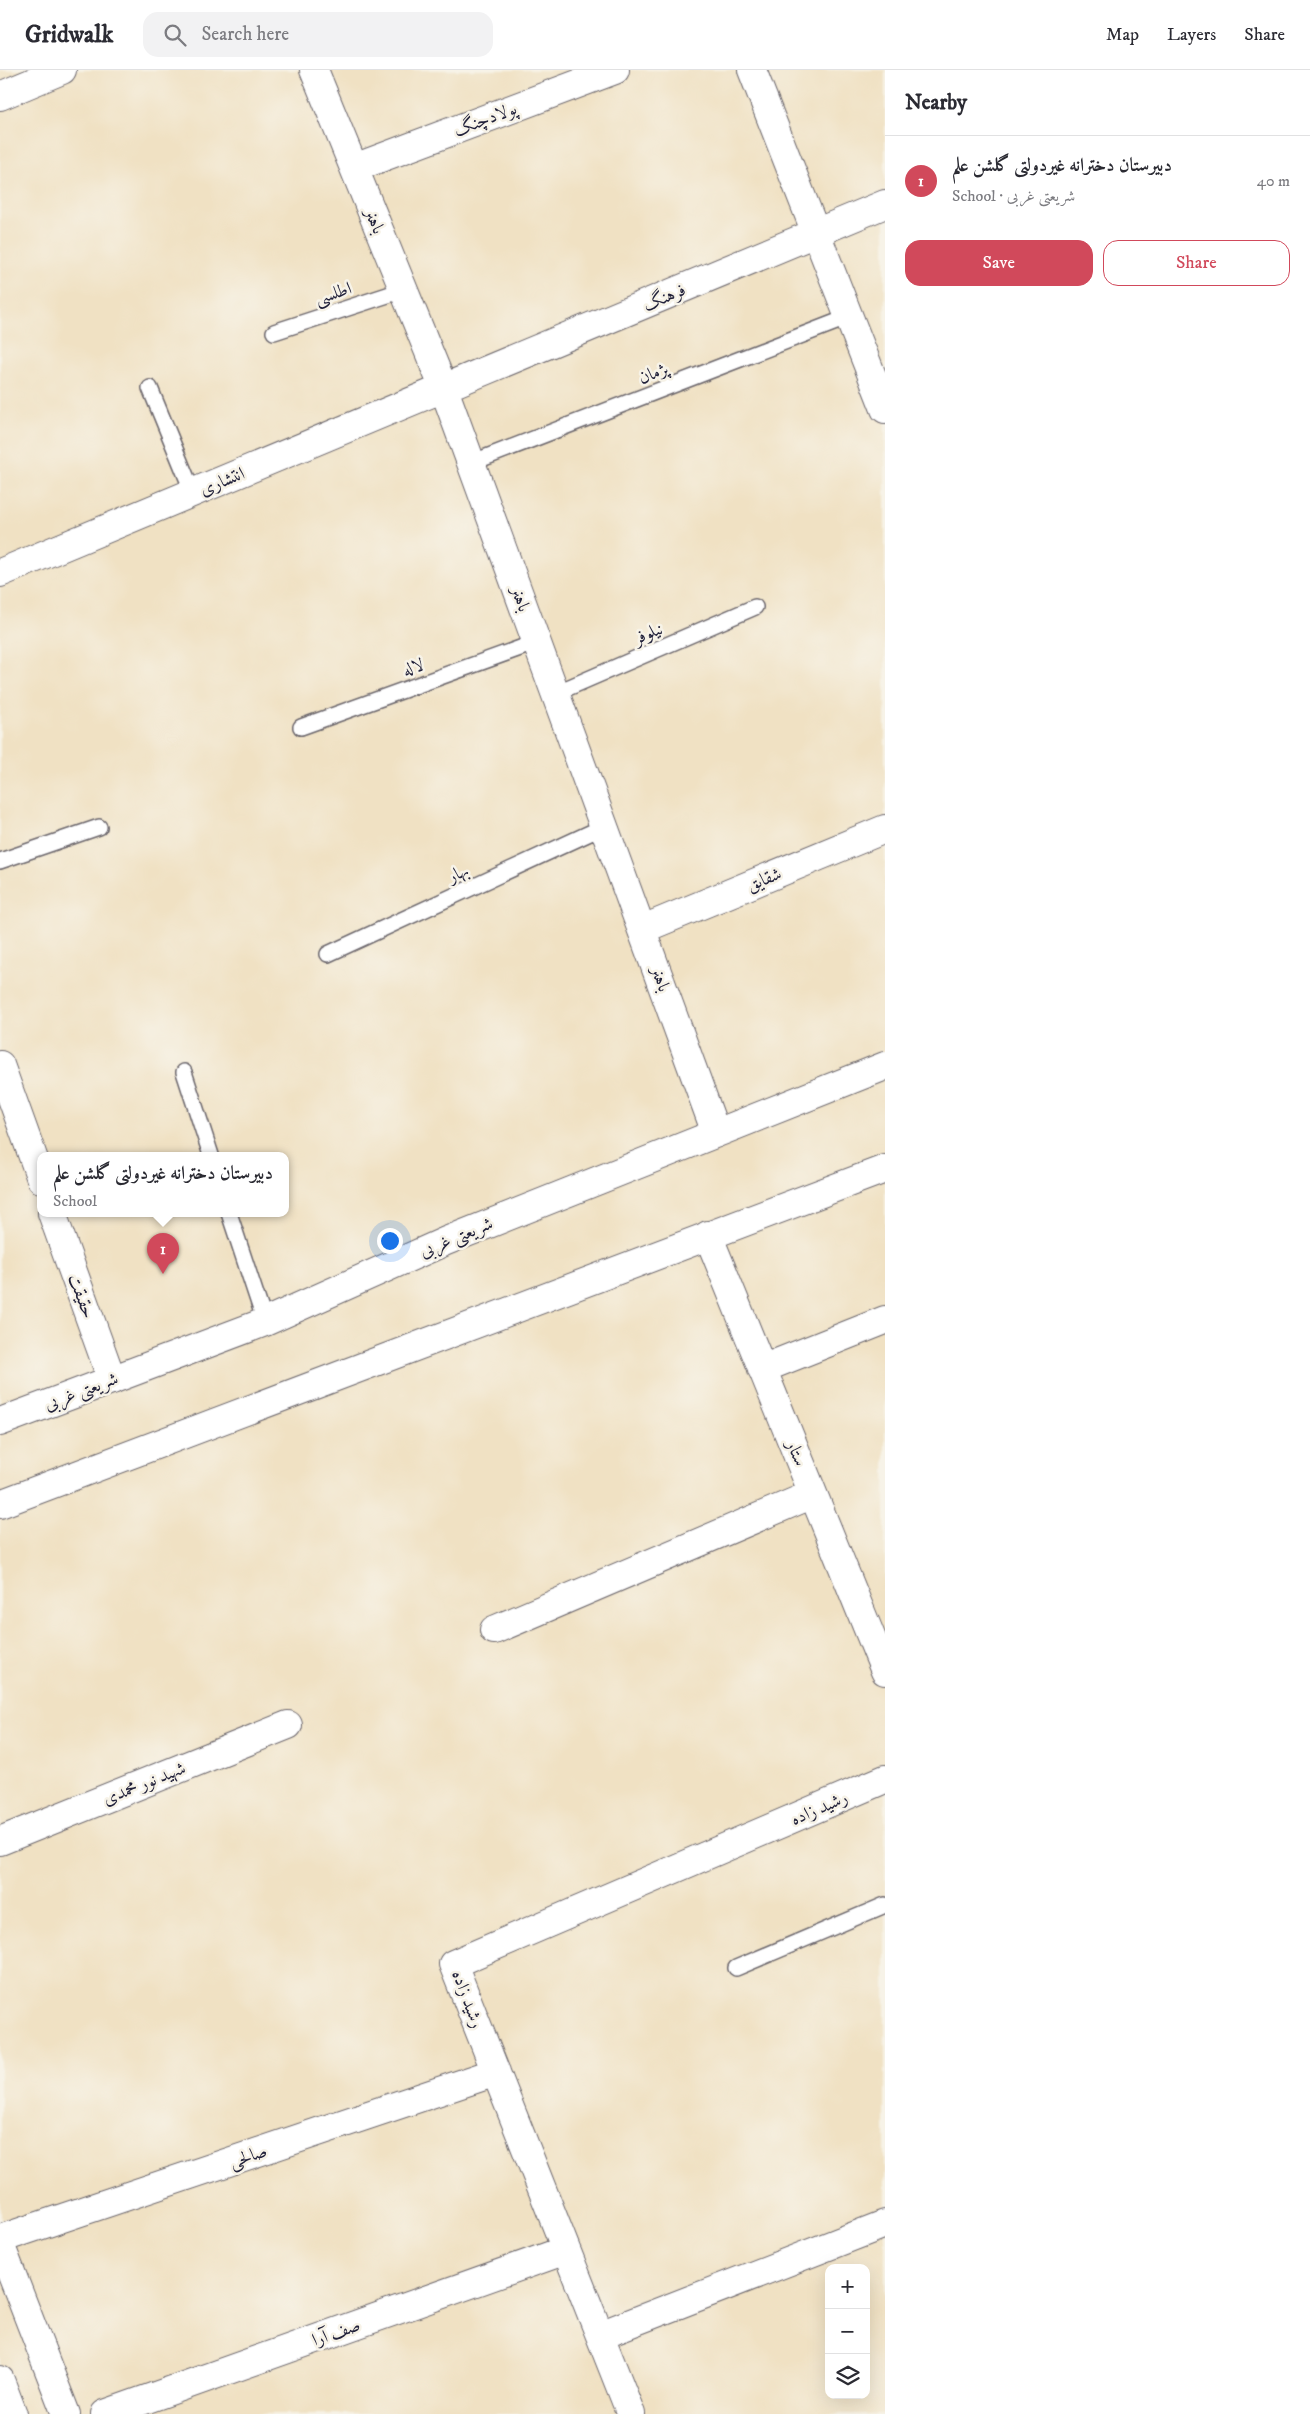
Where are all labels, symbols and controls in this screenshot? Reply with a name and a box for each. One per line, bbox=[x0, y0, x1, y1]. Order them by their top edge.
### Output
search box bbox=[143, 12, 493, 57]
text: Gridwalk bbox=[25, 20, 113, 50]
icon: search bbox=[161, 21, 189, 49]
text: Search here bbox=[201, 23, 289, 46]
text: Map bbox=[1106, 24, 1139, 46]
text: Layers bbox=[1167, 24, 1216, 46]
text: Share bbox=[1244, 24, 1285, 46]
text: Nearby bbox=[905, 90, 967, 116]
street label: پولادچنگ bbox=[450, 95, 522, 143]
text: دبیرستان دخترانه غیردولتی گلشن علم bbox=[952, 154, 1172, 177]
text: 1 bbox=[918, 171, 924, 191]
text: 40 m bbox=[1257, 171, 1290, 191]
text: School · شریعتی غربی bbox=[952, 186, 1075, 206]
street label: باهنر bbox=[358, 204, 389, 237]
button: Save bbox=[905, 240, 1093, 286]
button: Share bbox=[1103, 240, 1290, 286]
street label: فرهنگ bbox=[639, 277, 689, 317]
street label: اطلسی bbox=[312, 278, 355, 311]
street label: پژمان bbox=[635, 358, 673, 390]
street label: انتشاری bbox=[197, 463, 248, 501]
street label: باهنر bbox=[505, 582, 535, 615]
street label: نیلوفر bbox=[629, 618, 666, 651]
street label: لاله bbox=[400, 654, 427, 682]
street label: بهار bbox=[443, 860, 473, 889]
street label: شقایق bbox=[744, 863, 785, 897]
street label: باهنر bbox=[645, 962, 675, 995]
popup bbox=[37, 1152, 289, 1217]
text: دبیرستان دخترانه غیردولتی گلشن علم bbox=[53, 1162, 273, 1185]
text: School bbox=[53, 1191, 97, 1211]
street label: شریعتی غربی bbox=[417, 1213, 497, 1264]
your location bbox=[377, 1228, 403, 1254]
pin: 1 bbox=[147, 1233, 179, 1274]
street label: حقیقت bbox=[63, 1271, 99, 1322]
street label: شریعتی غربی bbox=[41, 1368, 122, 1417]
street label: ستار bbox=[780, 1435, 811, 1470]
street label: شهید نور محمدی bbox=[100, 1757, 189, 1810]
street label: رشید زاده bbox=[787, 1787, 851, 1831]
street label: رشید زاده bbox=[446, 1967, 488, 2031]
street label: صالحی bbox=[227, 2140, 270, 2174]
map controls bbox=[825, 2264, 870, 2399]
button: + bbox=[825, 2264, 870, 2309]
button: − bbox=[825, 2309, 870, 2354]
street label: صف آرا bbox=[309, 2314, 363, 2352]
button: layers bbox=[825, 2354, 870, 2399]

